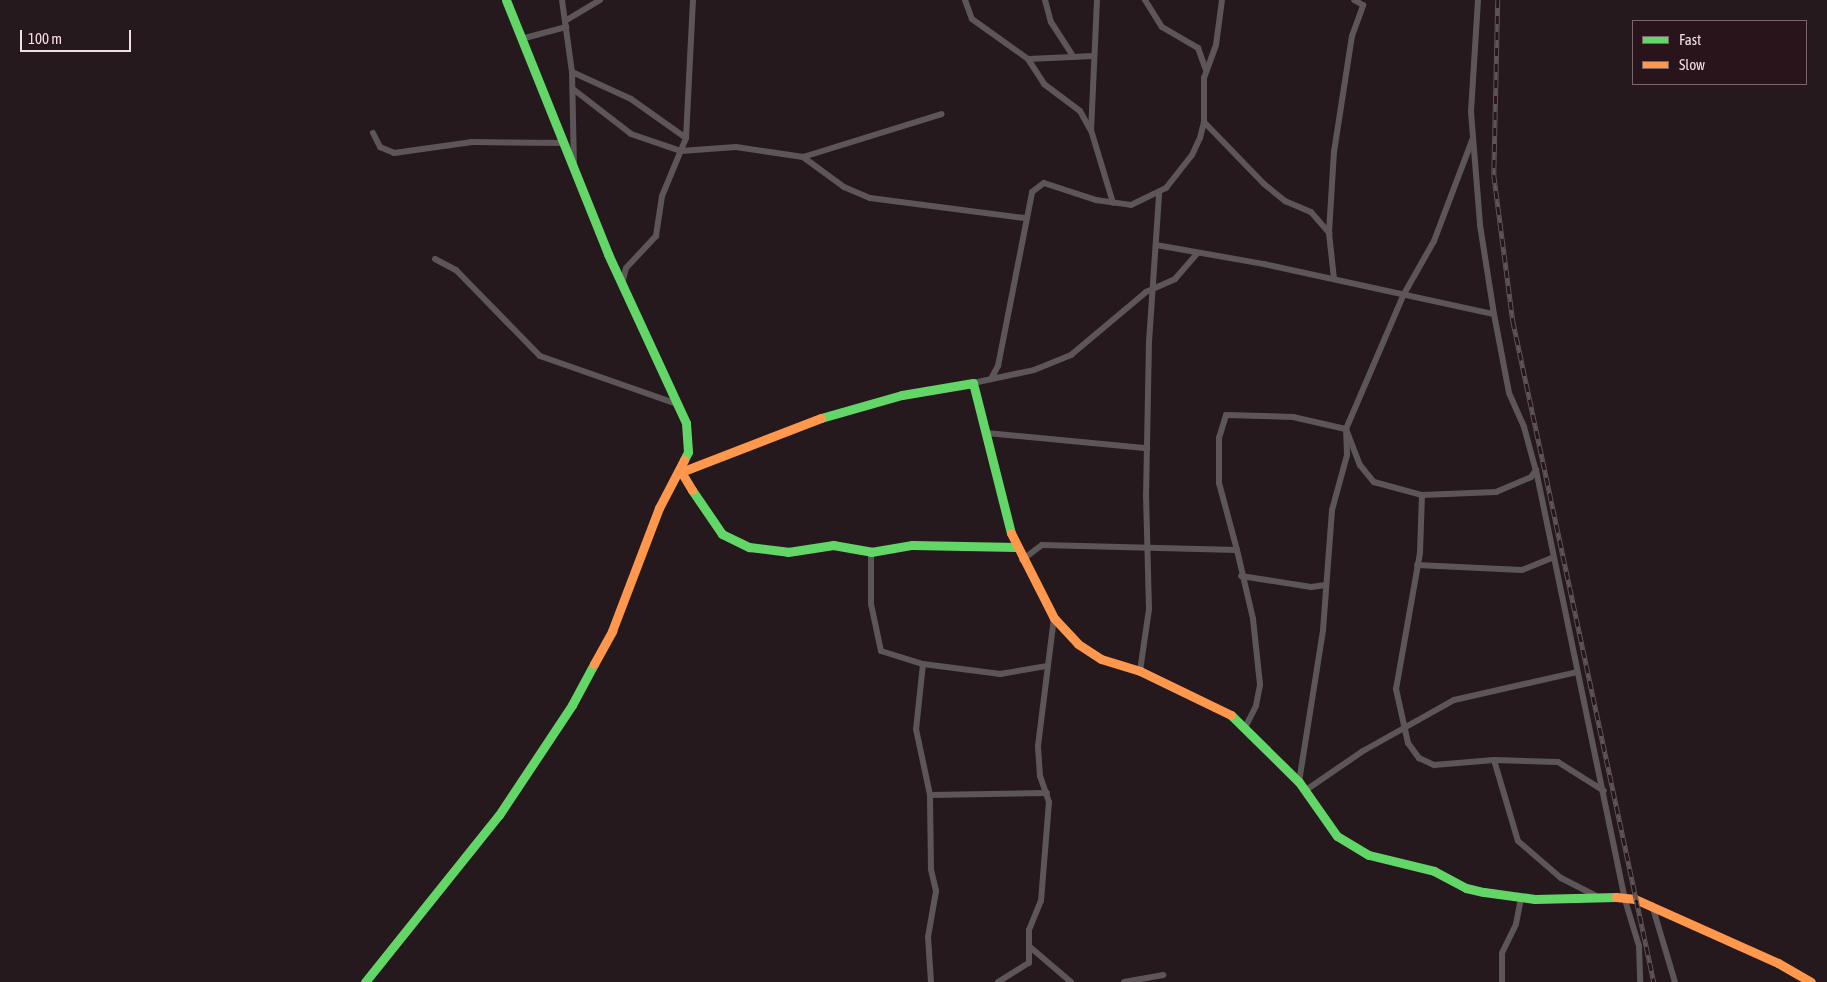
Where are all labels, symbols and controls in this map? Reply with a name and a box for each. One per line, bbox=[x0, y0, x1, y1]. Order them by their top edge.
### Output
scale bar bbox=[22, 20, 134, 52]
legend bbox=[1632, 20, 1807, 85]
text: 100 m bbox=[28, 30, 62, 47]
text: Fast bbox=[1679, 31, 1701, 48]
text: Slow bbox=[1679, 56, 1705, 73]

